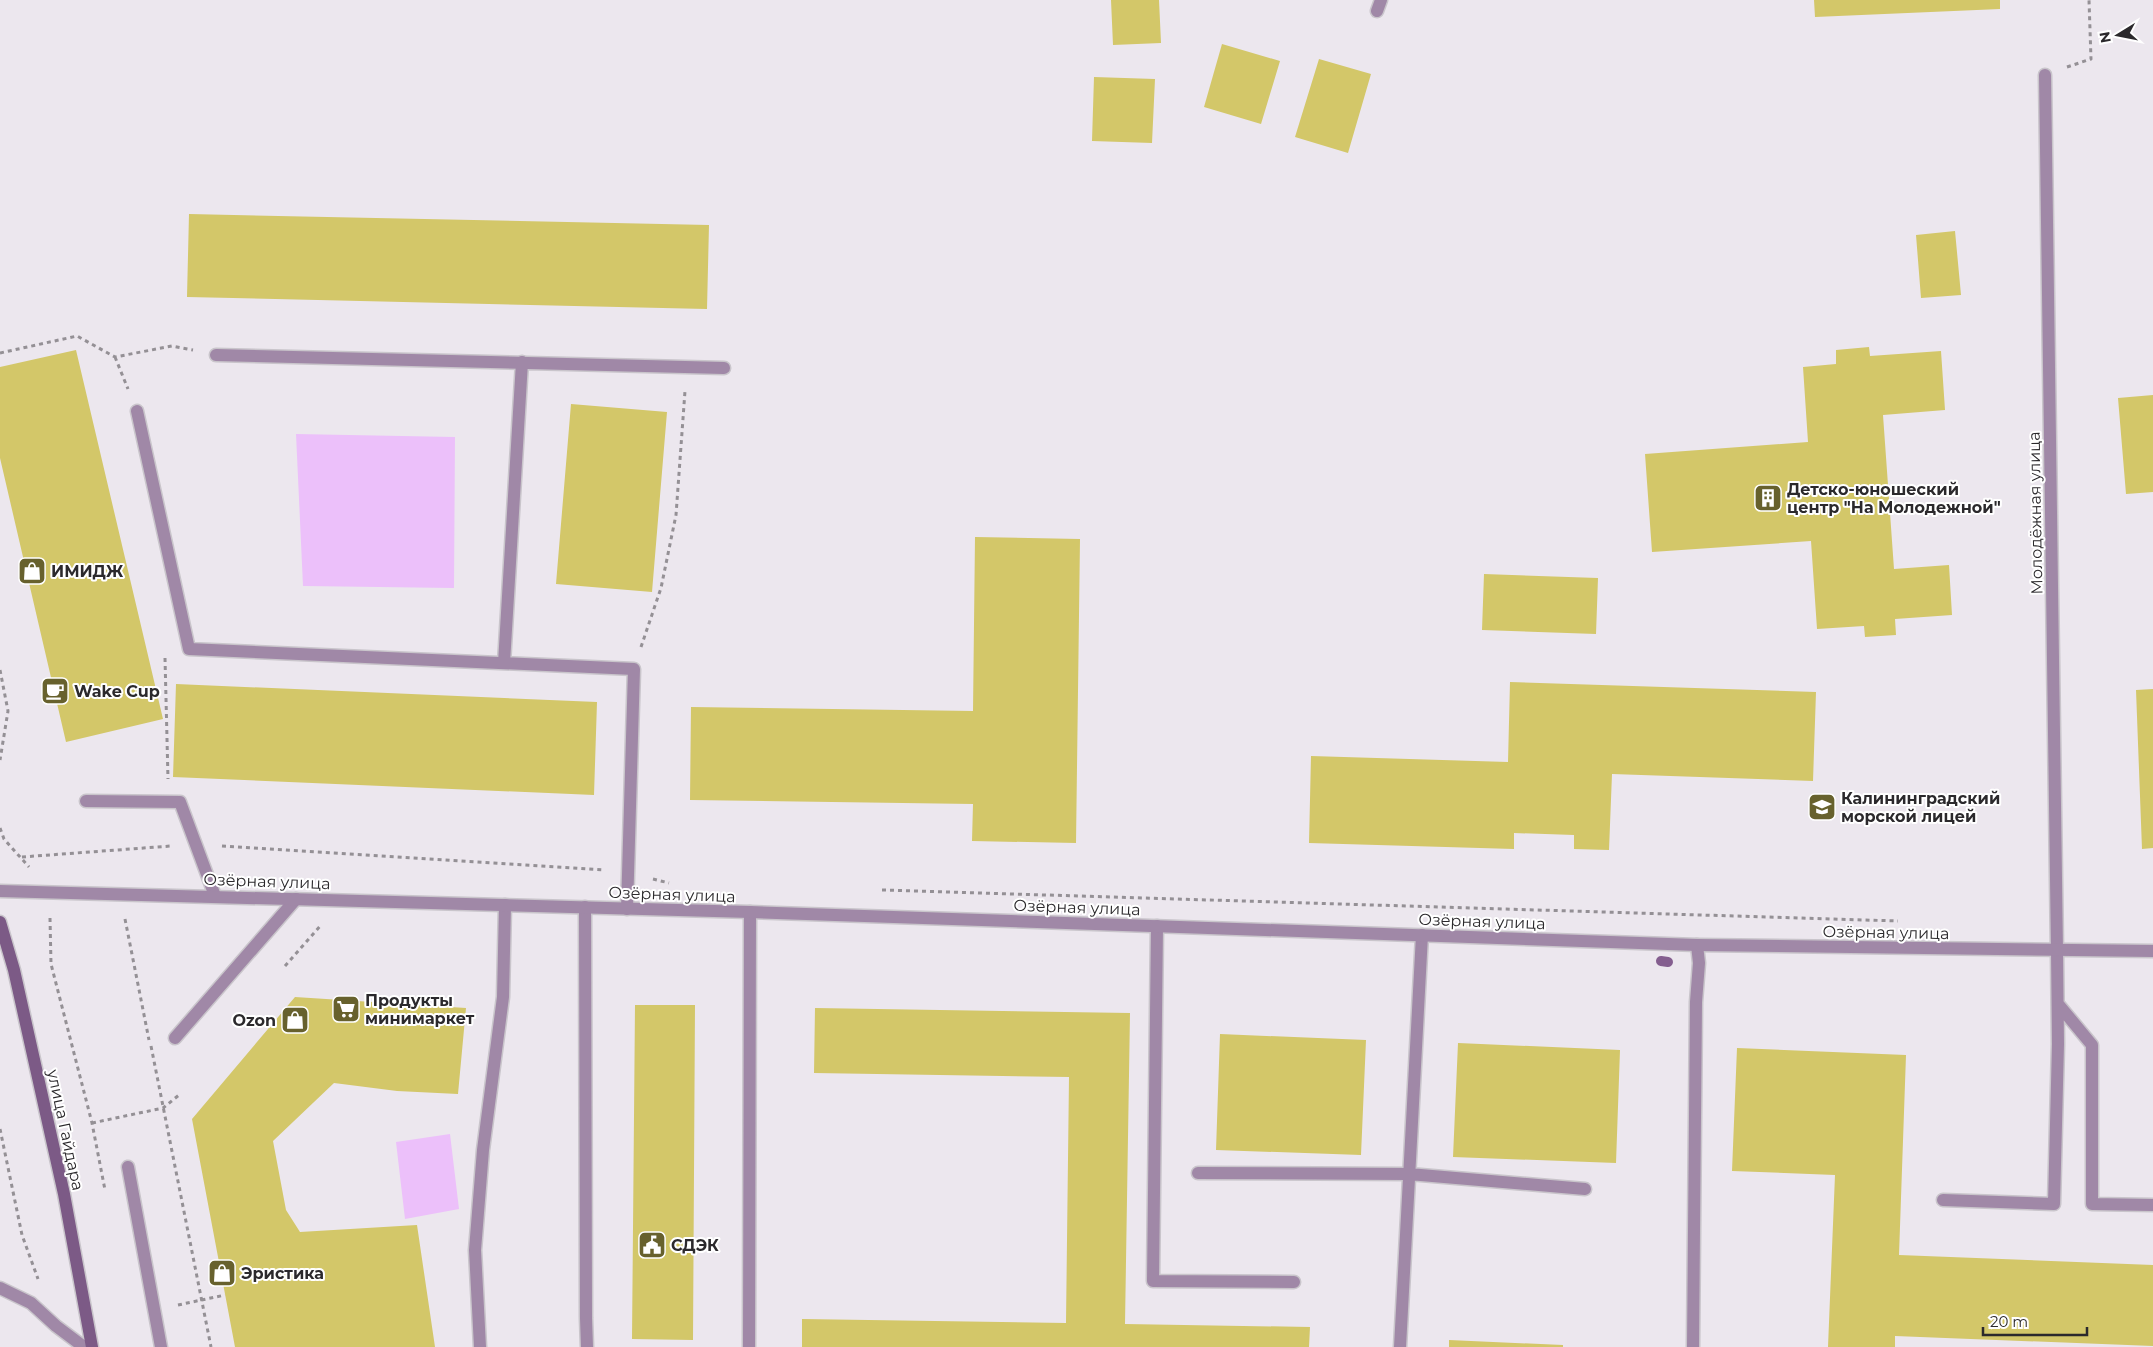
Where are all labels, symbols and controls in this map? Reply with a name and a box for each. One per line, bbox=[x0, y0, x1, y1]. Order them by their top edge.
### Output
north arrow bbox=[2093, 10, 2143, 60]
text: N bbox=[2095, 30, 2115, 44]
street label: Молодёжная улица bbox=[2025, 431, 2046, 595]
place label: Детско-юношеский центр "На Молодежной" bbox=[1787, 480, 2001, 517]
building icon: Детско-юношеский центр "На Молодежной" bbox=[1753, 483, 1783, 513]
shop icon: ИМИДЖ bbox=[17, 556, 47, 586]
place label: ИМИДЖ bbox=[51, 562, 124, 581]
cafe icon: Wake Cup bbox=[40, 676, 70, 706]
place label: Wake Cup bbox=[74, 682, 160, 701]
place label: Калининградский морской лицей bbox=[1841, 789, 2000, 826]
school or university icon: Калининградский морской лицей bbox=[1807, 792, 1837, 822]
street label: Озёрная улица bbox=[203, 870, 331, 893]
street label: Озёрная улица bbox=[608, 883, 736, 906]
street label: Озёрная улица bbox=[1013, 896, 1141, 919]
street label: Озёрная улица bbox=[1418, 910, 1546, 933]
street label: Озёрная улица bbox=[1822, 922, 1950, 943]
place label: Продукты минимаркет bbox=[365, 991, 475, 1028]
supermarket icon: Продукты минимаркет bbox=[331, 994, 361, 1024]
shop icon: Ozon bbox=[280, 1005, 310, 1035]
place label: Ozon bbox=[232, 1011, 276, 1030]
street label: улица Гайдара bbox=[43, 1067, 88, 1192]
public building icon: СДЭК bbox=[637, 1230, 667, 1260]
place label: СДЭК bbox=[671, 1236, 719, 1255]
shop icon: Эристика bbox=[207, 1258, 237, 1288]
place label: Эристика bbox=[241, 1264, 324, 1283]
scale bar bbox=[1983, 1304, 2087, 1336]
text: 20 m bbox=[1990, 1312, 2028, 1331]

